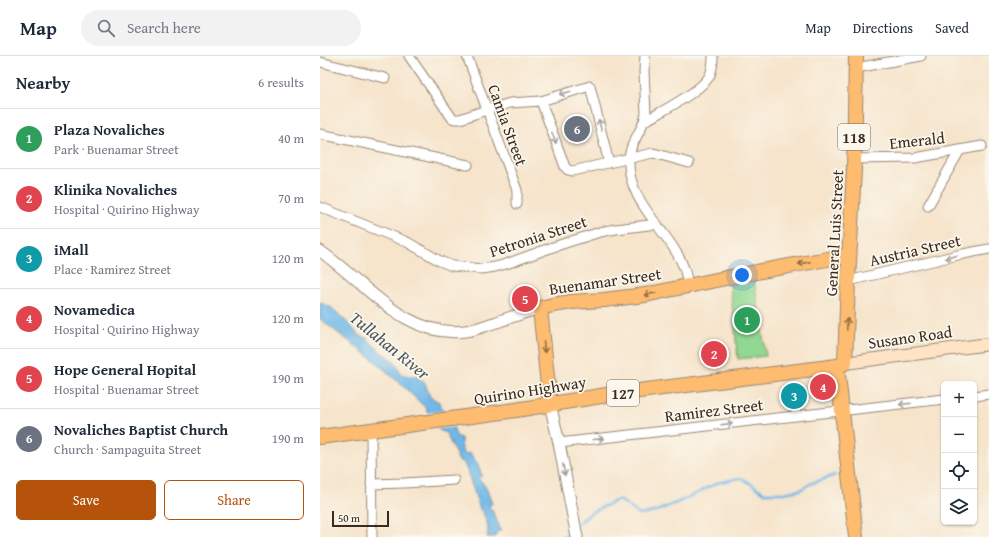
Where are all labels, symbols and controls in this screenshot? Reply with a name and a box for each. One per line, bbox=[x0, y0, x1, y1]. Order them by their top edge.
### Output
search box bbox=[81, 10, 361, 46]
text: Map bbox=[20, 14, 57, 42]
icon: search bbox=[95, 17, 117, 39]
text: Search here bbox=[127, 17, 201, 38]
text: Map bbox=[805, 18, 831, 38]
text: Directions bbox=[853, 18, 913, 38]
text: Saved bbox=[935, 18, 969, 38]
text: Nearby bbox=[16, 70, 70, 95]
text: 6 results bbox=[258, 73, 304, 92]
street label: Camia Street bbox=[482, 81, 534, 170]
one-way arrow bbox=[559, 90, 572, 97]
pin: 6 bbox=[564, 114, 590, 144]
one-way arrow bbox=[595, 118, 603, 131]
text: Plaza Novaliches bbox=[54, 119, 165, 140]
road number: 118 bbox=[838, 124, 870, 150]
street label: Emerald bbox=[888, 125, 946, 155]
text: 1 bbox=[26, 129, 32, 148]
text: 40 m bbox=[278, 129, 304, 148]
one-way arrow bbox=[551, 131, 559, 143]
text: Park · Buenamar Street bbox=[54, 140, 179, 159]
street label: General Luis Street bbox=[819, 169, 849, 297]
text: Klinika Novaliches bbox=[54, 179, 177, 200]
text: 2 bbox=[26, 189, 32, 208]
text: 70 m bbox=[278, 189, 304, 208]
text: Hospital · Quirino Highway bbox=[54, 200, 199, 219]
street label: Petronia Street bbox=[486, 209, 590, 263]
street label: Austria Street bbox=[867, 228, 963, 272]
text: iMall bbox=[54, 239, 89, 260]
text: 3 bbox=[26, 249, 32, 268]
text: 120 m bbox=[272, 249, 304, 268]
one-way arrow bbox=[945, 254, 958, 261]
text: Place · Ramirez Street bbox=[54, 260, 171, 279]
one-way arrow bbox=[798, 260, 811, 268]
street label: Buenamar Street bbox=[547, 261, 663, 301]
your location bbox=[732, 265, 752, 285]
pin: 5 bbox=[512, 284, 538, 314]
one-way arrow bbox=[644, 290, 657, 298]
text: Novamedica bbox=[54, 299, 135, 320]
water label: Tullahan River bbox=[345, 305, 436, 385]
pin: 1 bbox=[734, 305, 760, 335]
text: 4 bbox=[26, 309, 32, 328]
text: 120 m bbox=[272, 309, 304, 328]
one-way arrow bbox=[843, 318, 851, 331]
street label: Susano Road bbox=[866, 319, 954, 355]
text: Hospital · Quirino Highway bbox=[54, 320, 199, 339]
pin: 2 bbox=[701, 339, 727, 369]
one-way arrow bbox=[540, 340, 547, 353]
text: Hope General Hopital bbox=[54, 359, 196, 380]
text: 5 bbox=[26, 369, 32, 388]
text: 190 m bbox=[272, 369, 304, 388]
street label: Quirino Highway bbox=[472, 369, 588, 411]
pin: 4 bbox=[810, 372, 836, 402]
text: Hospital · Buenamar Street bbox=[54, 380, 199, 399]
road number: 127 bbox=[607, 380, 639, 406]
pin: 3 bbox=[781, 381, 807, 411]
map controls bbox=[941, 381, 977, 525]
button: + bbox=[941, 381, 977, 417]
street label: Ramirez Street bbox=[663, 392, 765, 428]
one-way arrow bbox=[899, 400, 912, 407]
button: − bbox=[941, 417, 977, 453]
text: Novaliches Baptist Church bbox=[54, 419, 228, 440]
one-way arrow bbox=[720, 420, 733, 428]
text: 6 bbox=[26, 429, 32, 448]
text: 190 m bbox=[272, 429, 304, 448]
one-way arrow bbox=[591, 435, 604, 443]
text: Church · Sampaguita Street bbox=[54, 440, 201, 459]
button: locate bbox=[941, 453, 977, 489]
one-way arrow bbox=[560, 463, 568, 476]
button: Save bbox=[16, 480, 156, 520]
button: Share bbox=[164, 480, 304, 520]
button: layers bbox=[941, 489, 977, 525]
scale bar bbox=[332, 509, 389, 528]
text: 50 m bbox=[338, 510, 360, 526]

